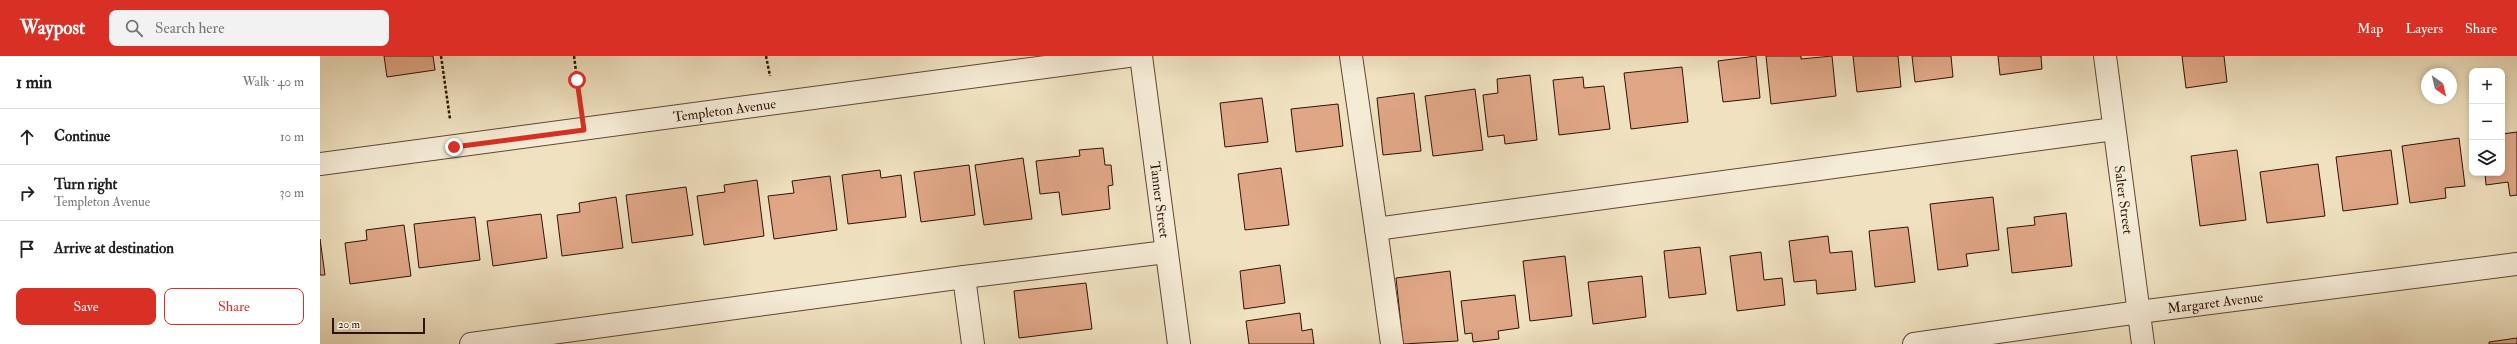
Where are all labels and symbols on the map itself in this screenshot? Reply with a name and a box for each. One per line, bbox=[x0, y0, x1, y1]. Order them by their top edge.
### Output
north arrow bbox=[2421, 68, 2457, 104]
route start bbox=[568, 71, 586, 89]
street label: Templeton Avenue bbox=[672, 95, 777, 126]
route end bbox=[445, 138, 463, 156]
street label: Tanner Street bbox=[1146, 161, 1173, 239]
street label: Salter Street bbox=[2111, 164, 2136, 236]
street label: Margaret Avenue bbox=[2166, 288, 2264, 317]
scale bar bbox=[332, 316, 425, 335]

